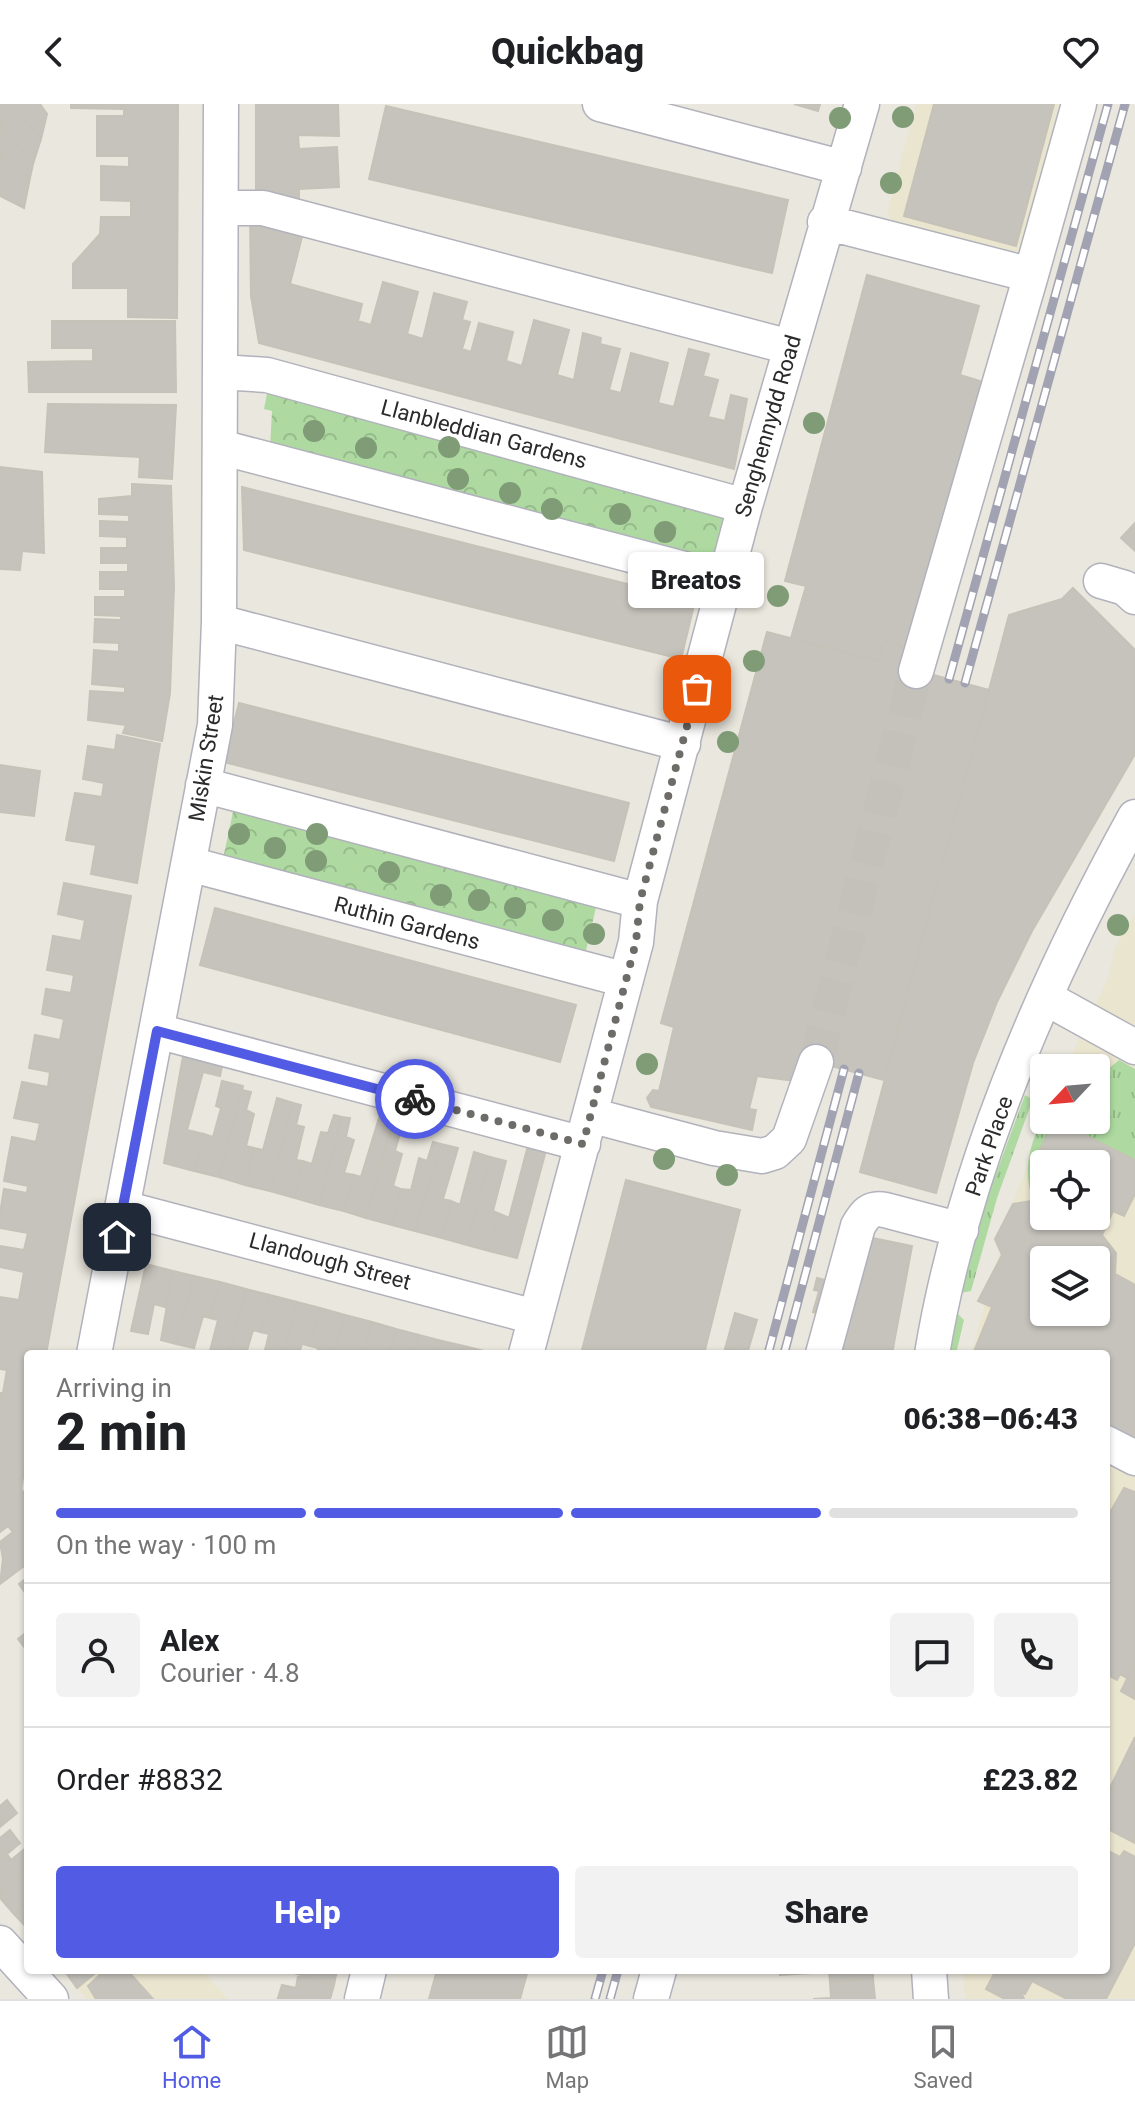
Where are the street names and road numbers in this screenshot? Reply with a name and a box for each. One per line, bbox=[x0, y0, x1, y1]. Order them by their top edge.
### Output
street label: Senghennydd Road bbox=[730, 332, 806, 520]
street label: Llanbleddian Gardens bbox=[378, 394, 590, 474]
street label: Miskin Street bbox=[184, 693, 228, 823]
street label: Ruthin Gardens bbox=[331, 892, 483, 954]
street label: Park Place bbox=[960, 1093, 1018, 1199]
street label: Llandough Street bbox=[246, 1227, 414, 1295]

